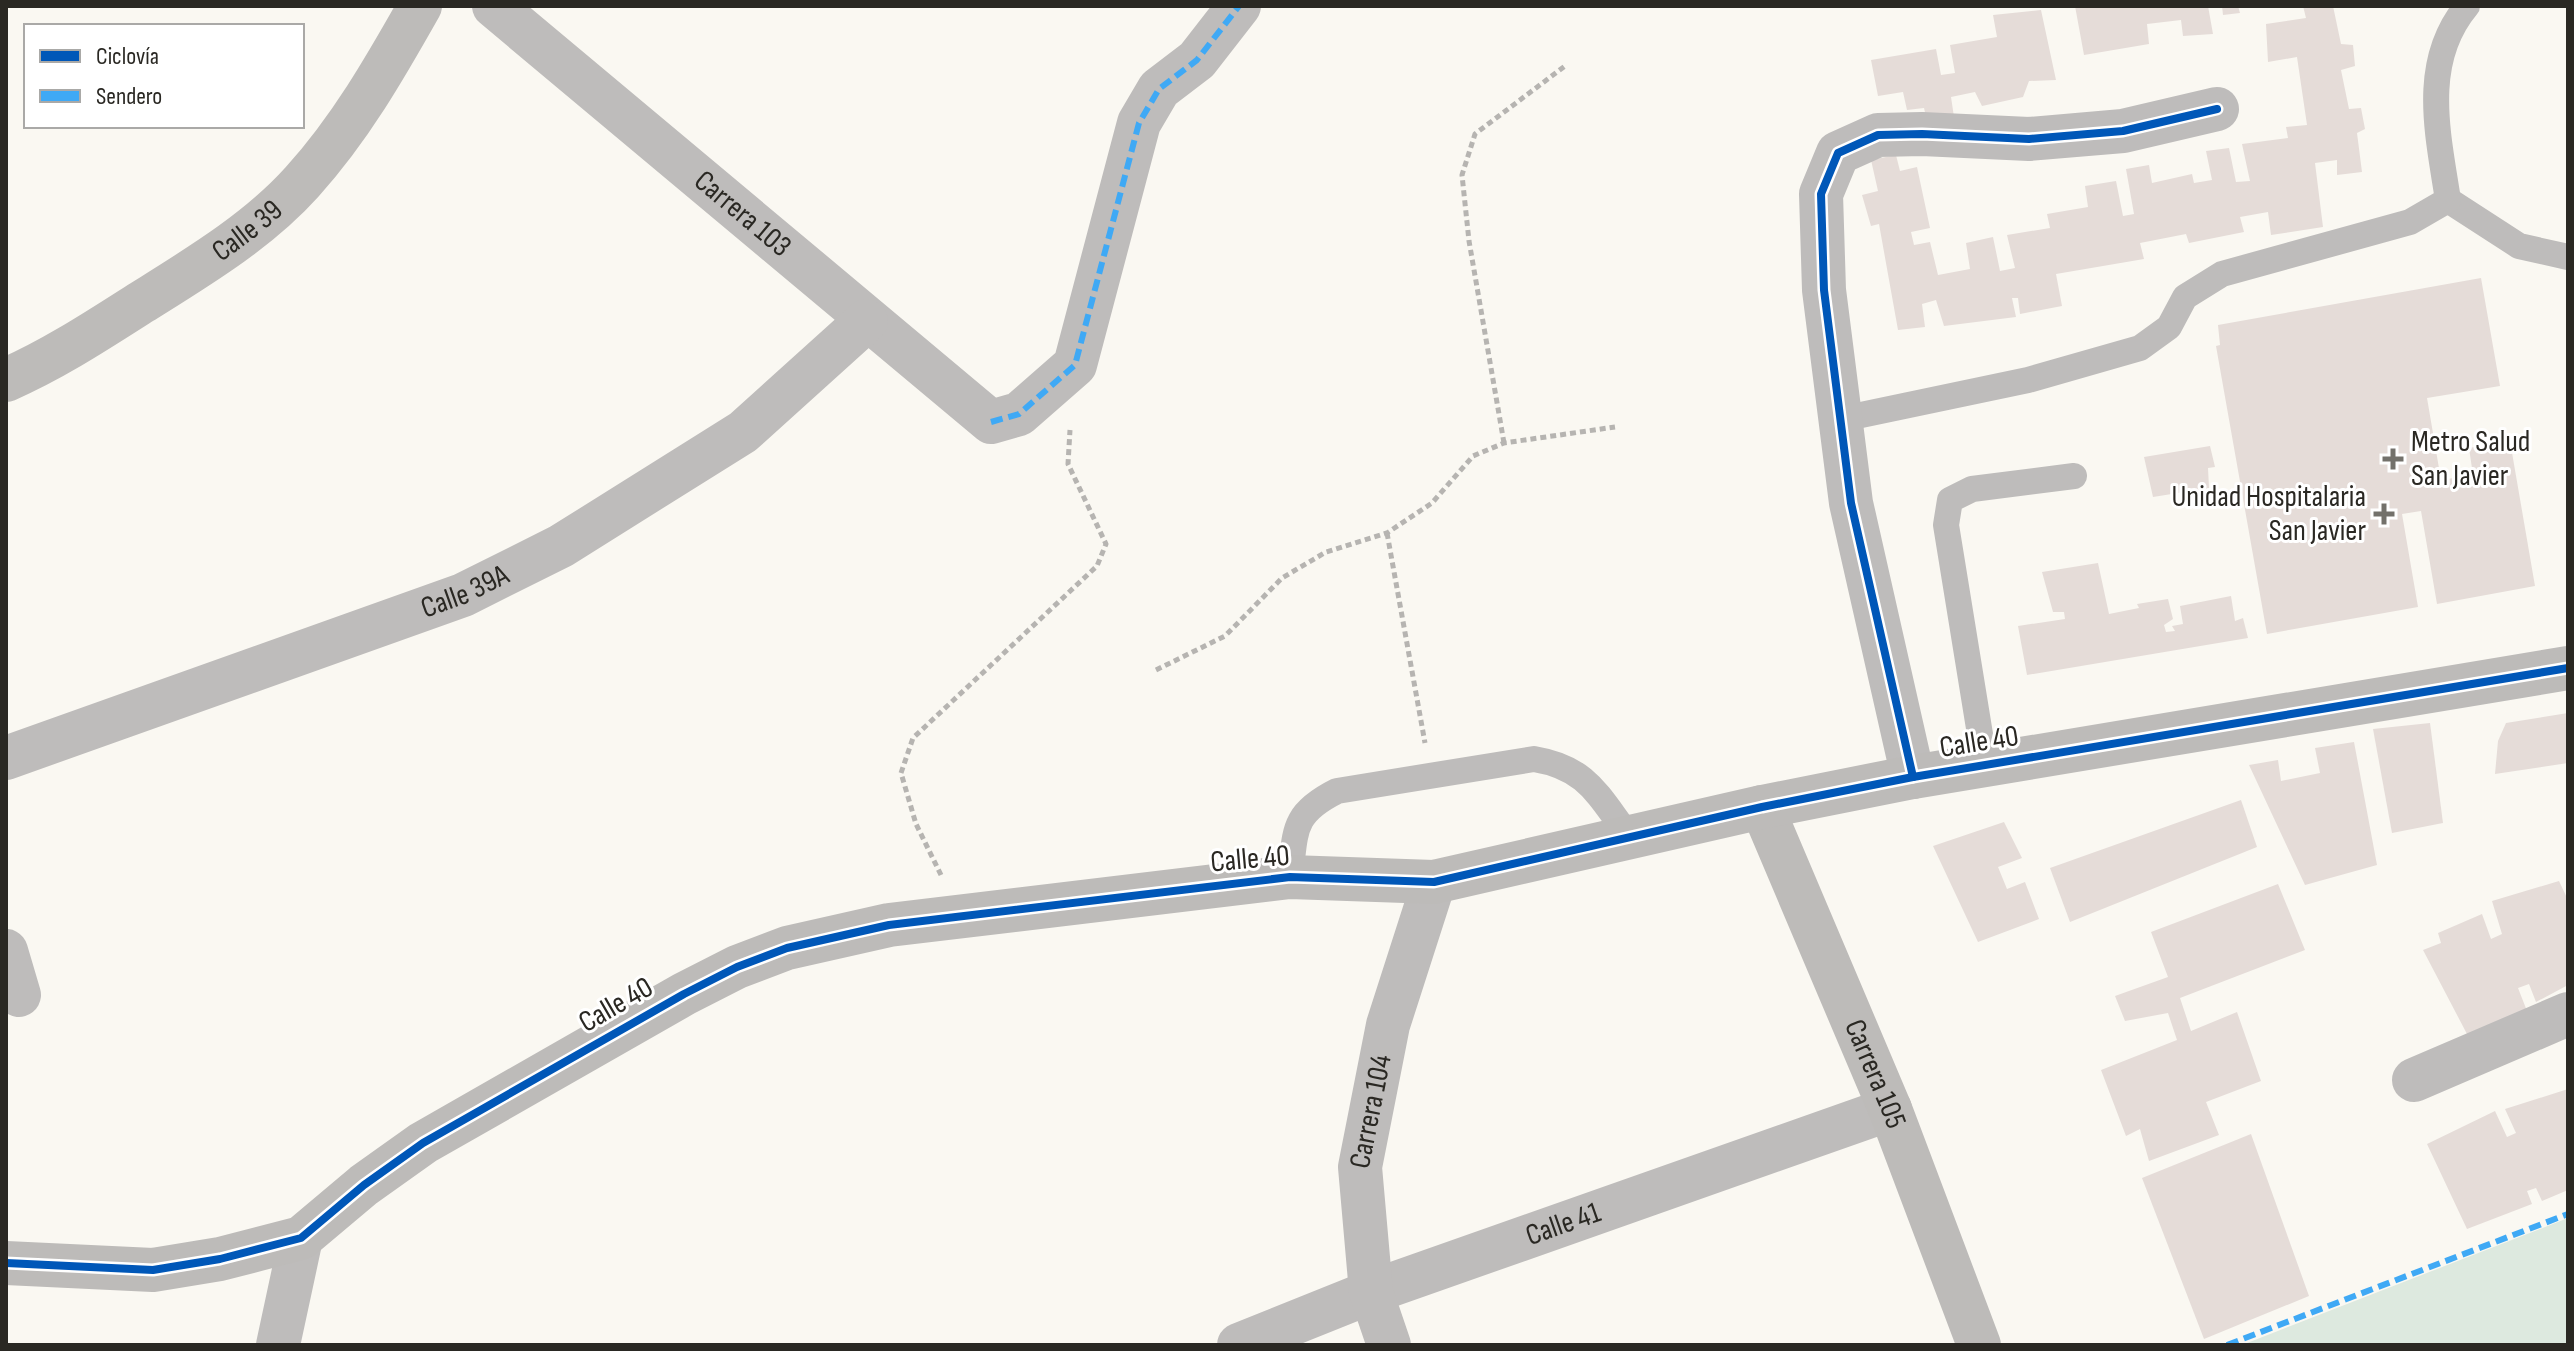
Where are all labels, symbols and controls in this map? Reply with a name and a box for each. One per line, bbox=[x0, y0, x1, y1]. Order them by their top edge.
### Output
legend bbox=[24, 24, 304, 128]
text: Ciclovía bbox=[96, 42, 159, 71]
text: Sendero bbox=[96, 82, 162, 111]
street label: Carrera 103 bbox=[687, 163, 798, 265]
street label: Calle 39 bbox=[205, 193, 290, 270]
place label: Metro Salud San Javier bbox=[2411, 424, 2530, 494]
marker: Metro Salud San Javier bbox=[2382, 448, 2404, 470]
place label: Unidad Hospitalaria San Javier bbox=[2172, 479, 2366, 549]
marker: Unidad Hospitalaria San Javier bbox=[2373, 503, 2395, 525]
street label: Calle 39A bbox=[416, 557, 515, 627]
street label: Calle 40 bbox=[1937, 718, 2021, 766]
street label: Calle 40 bbox=[1209, 838, 1291, 880]
street label: Calle 40 bbox=[573, 970, 659, 1040]
street label: Carrera 105 bbox=[1836, 1014, 1914, 1134]
street label: Carrera 104 bbox=[1342, 1051, 1400, 1172]
street label: Calle 41 bbox=[1521, 1194, 1606, 1254]

